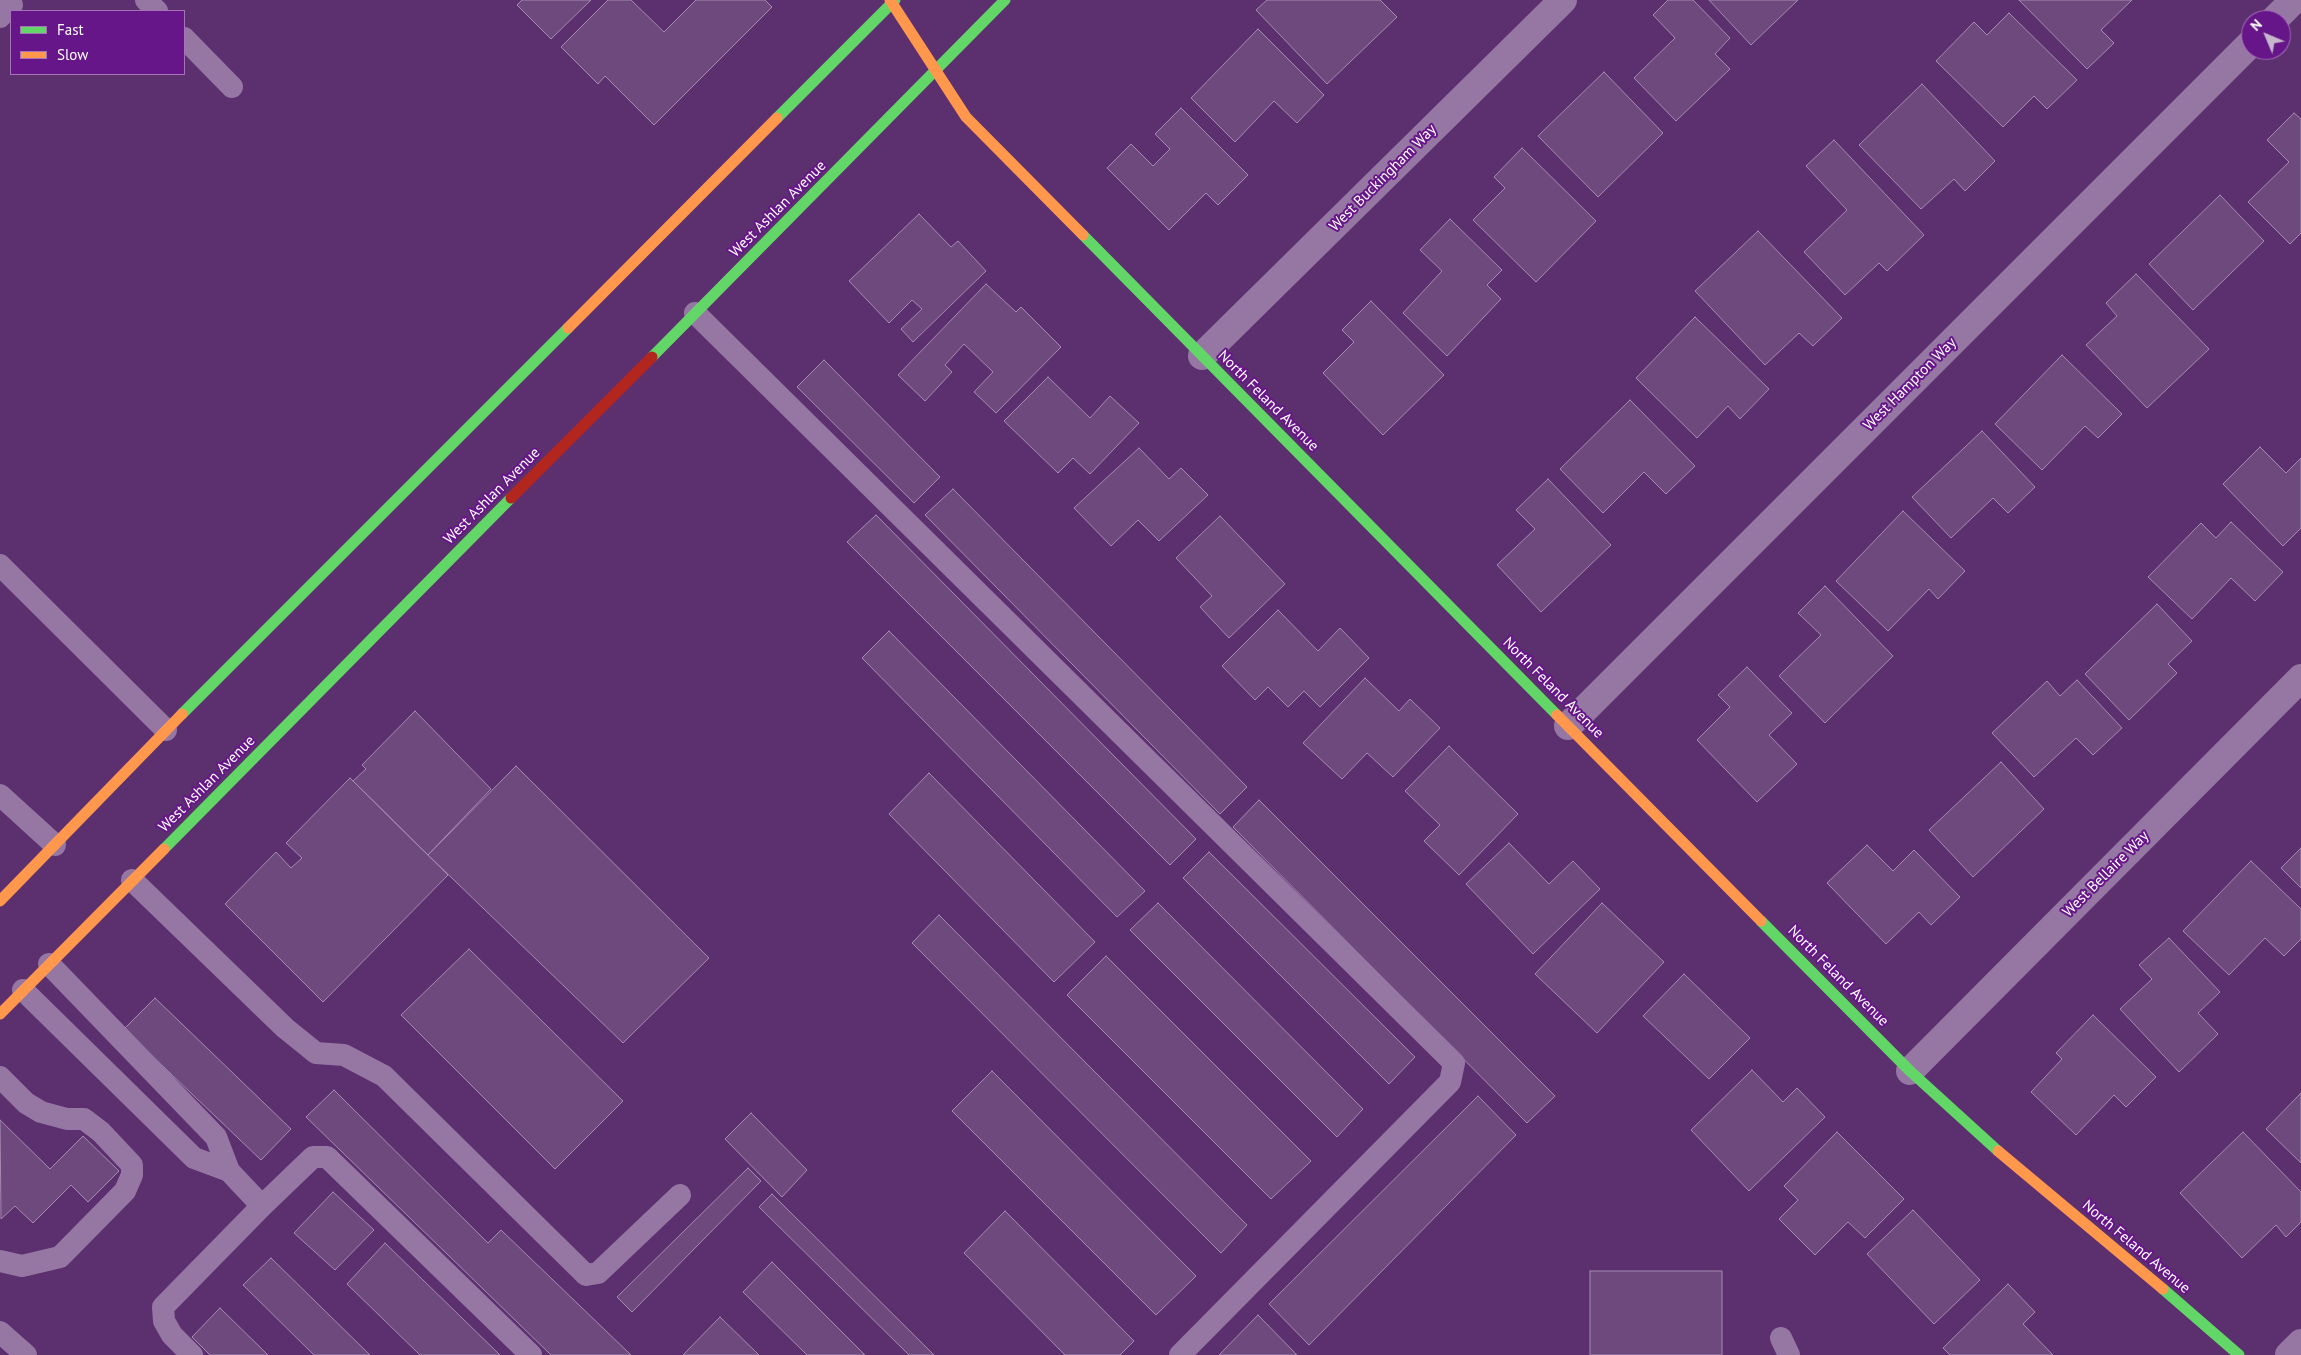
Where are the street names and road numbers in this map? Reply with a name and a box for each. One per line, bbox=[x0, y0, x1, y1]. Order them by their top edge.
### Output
street label: West Buckingham Way bbox=[1326, 121, 1440, 235]
street label: West Ashlan Avenue bbox=[726, 157, 830, 261]
street label: West Hampton Way bbox=[1860, 334, 1960, 434]
street label: North Feland Avenue bbox=[1214, 347, 1322, 455]
street label: West Ashlan Avenue bbox=[440, 444, 544, 548]
street label: North Feland Avenue bbox=[1499, 634, 1607, 742]
street label: West Ashlan Avenue bbox=[155, 732, 259, 836]
street label: West Bellaire Way bbox=[2059, 827, 2153, 921]
street label: North Feland Avenue bbox=[1784, 922, 1892, 1030]
street label: North Feland Avenue bbox=[2078, 1197, 2194, 1297]

